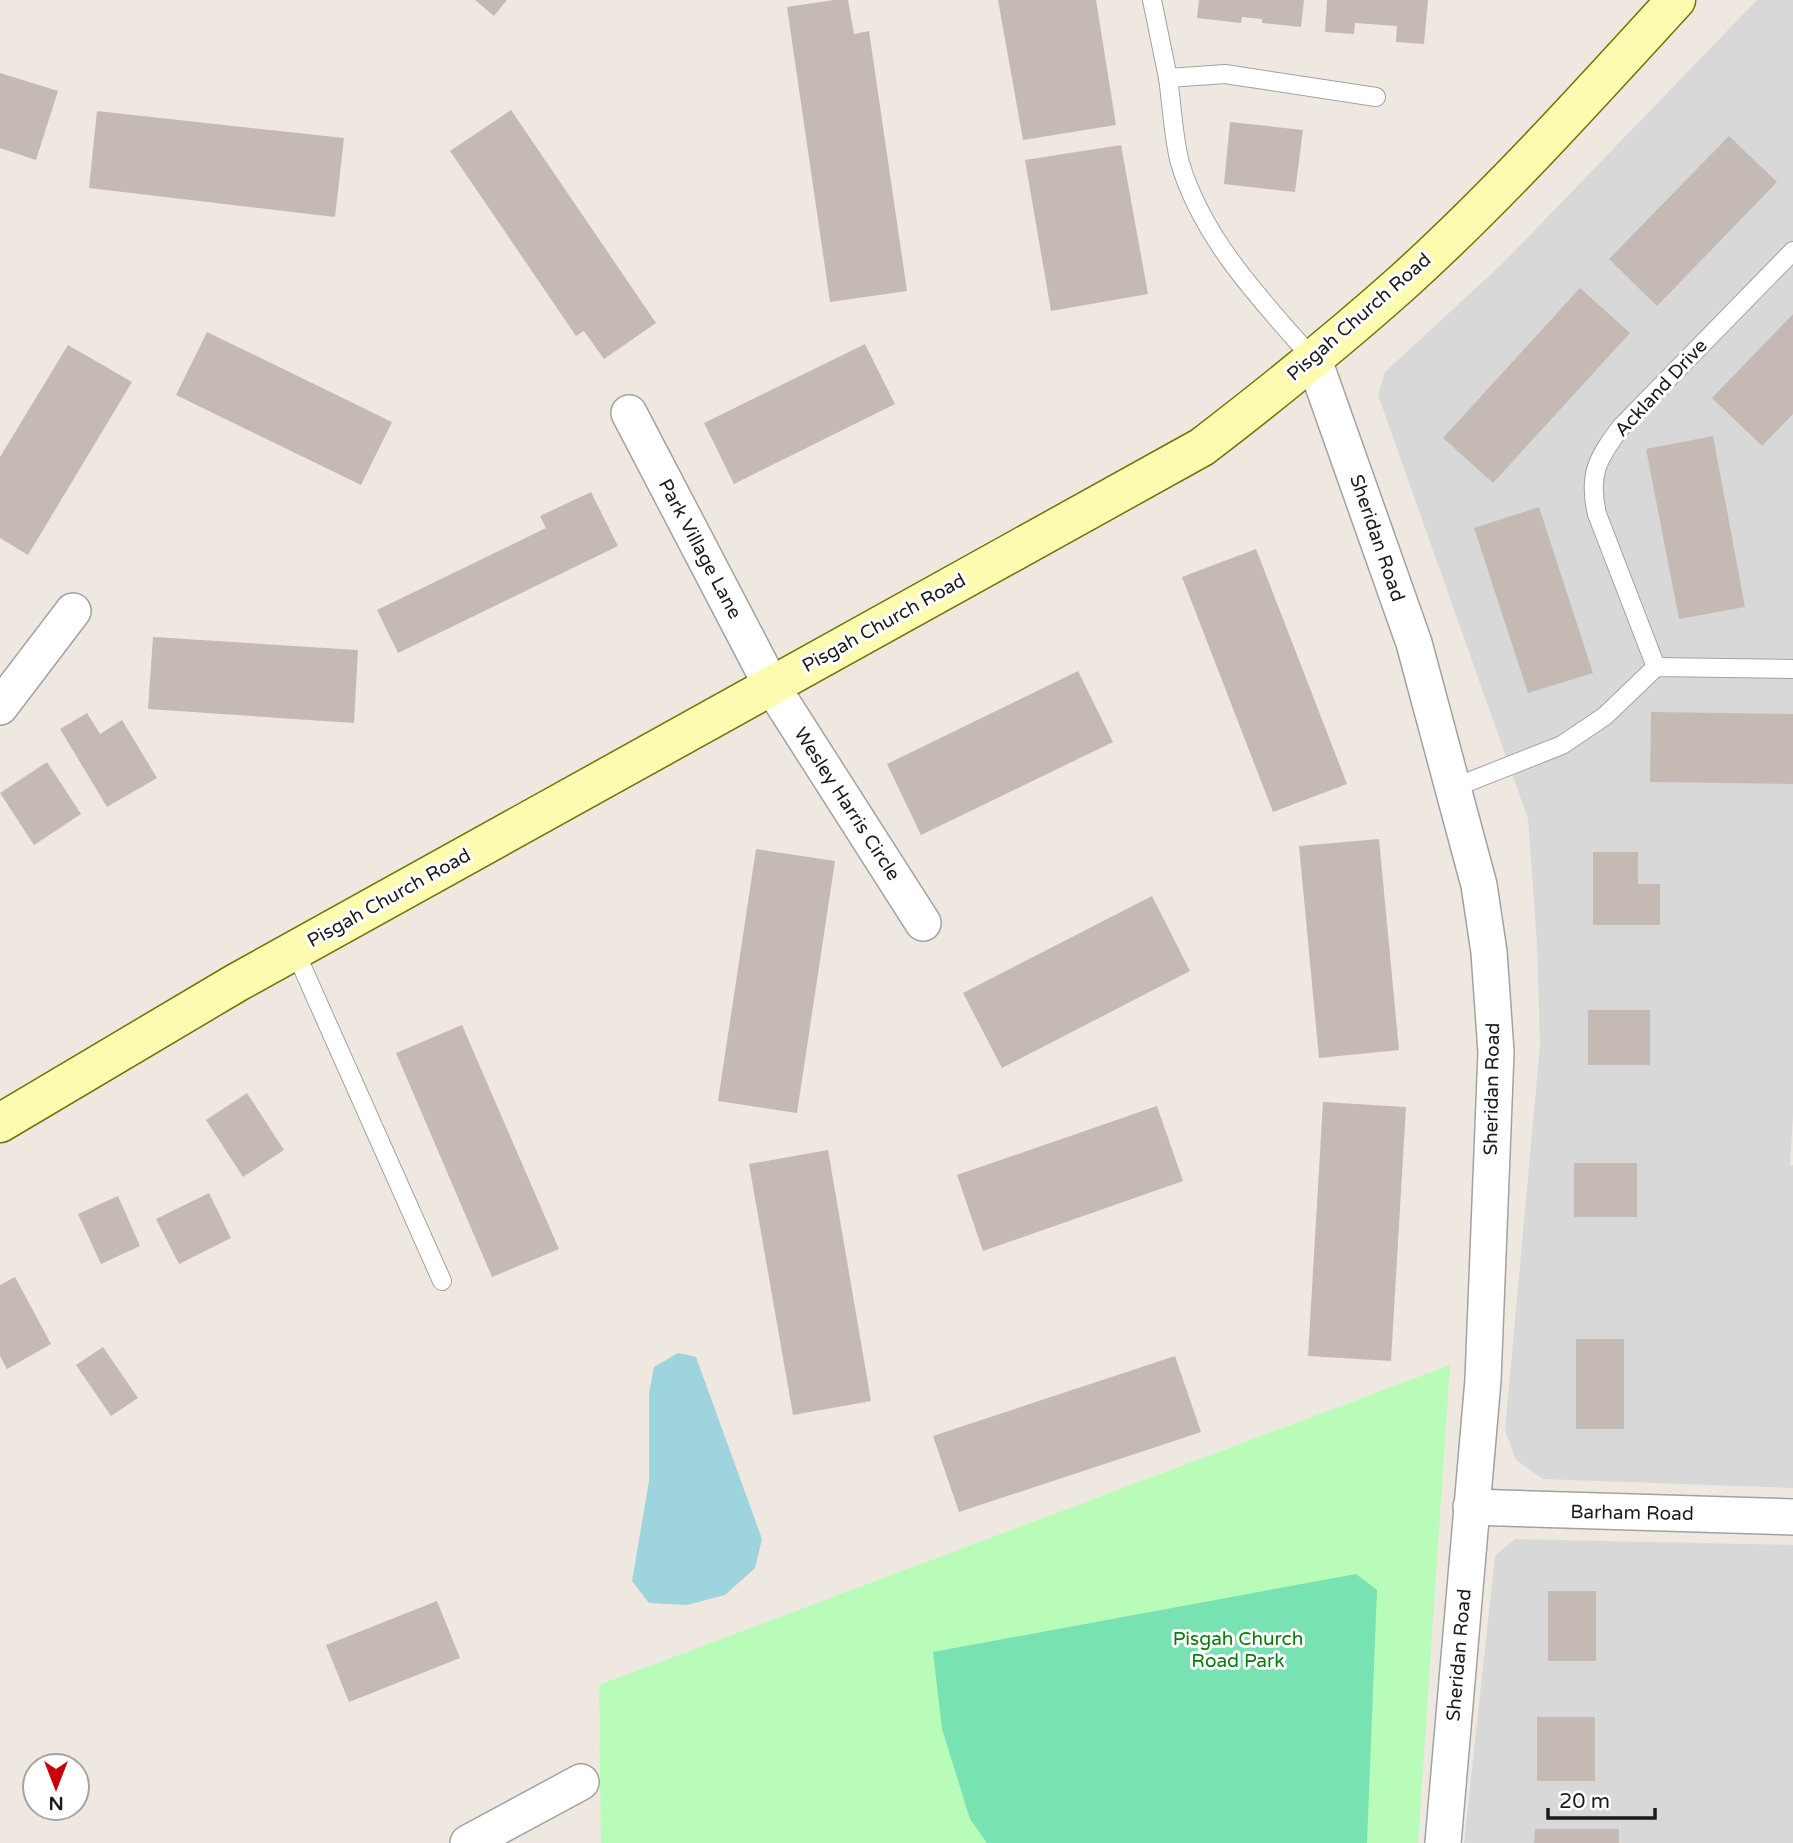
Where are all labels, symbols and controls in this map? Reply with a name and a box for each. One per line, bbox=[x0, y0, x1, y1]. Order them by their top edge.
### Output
street label: Pisgah Church Road bbox=[1283, 249, 1435, 385]
street label: Ackland Drive bbox=[1610, 335, 1712, 441]
street label: Sheridan Road bbox=[1345, 472, 1409, 604]
street label: Park Village Lane bbox=[654, 475, 746, 623]
street label: Pisgah Church Road bbox=[799, 569, 969, 677]
street label: Wesley Harris Circle bbox=[789, 724, 905, 884]
street label: Pisgah Church Road bbox=[304, 844, 474, 952]
street label: Sheridan Road bbox=[1480, 1022, 1504, 1156]
street label: Barham Road bbox=[1570, 1501, 1694, 1525]
street label: Sheridan Road bbox=[1442, 1588, 1476, 1722]
park label: Pisgah Church Road Park bbox=[1173, 1628, 1303, 1672]
north arrow bbox=[21, 1752, 91, 1822]
scale bar bbox=[1548, 1776, 1655, 1820]
text: 20 m bbox=[1559, 1789, 1610, 1814]
text: N bbox=[48, 1792, 64, 1814]

